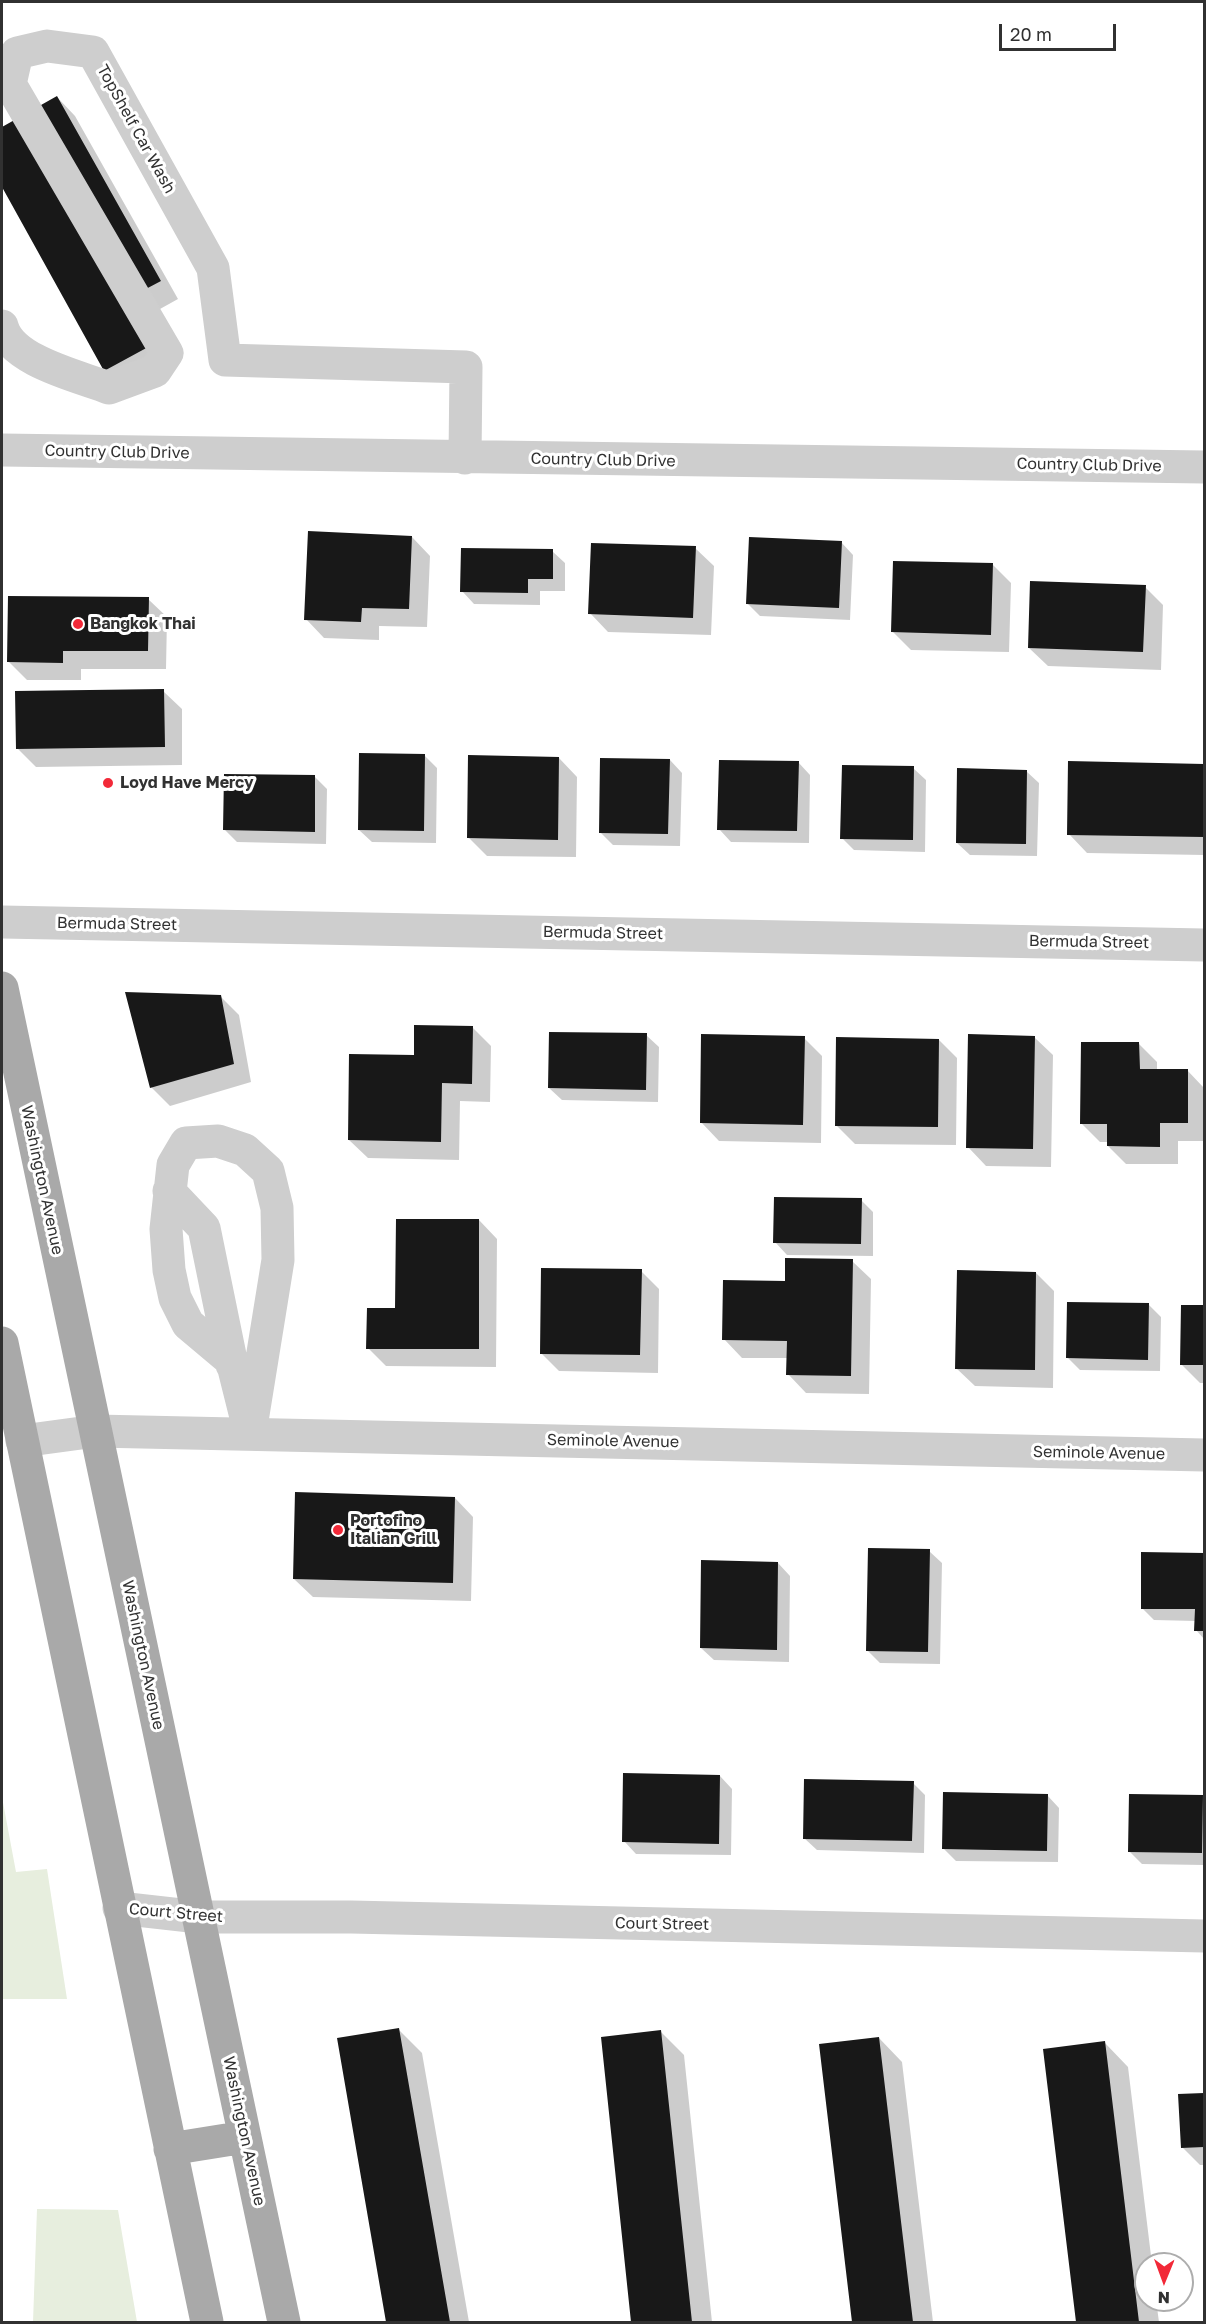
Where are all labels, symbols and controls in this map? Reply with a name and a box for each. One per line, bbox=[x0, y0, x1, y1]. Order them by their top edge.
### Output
scale bar bbox=[1002, 12, 1119, 50]
text: 20 m bbox=[1010, 23, 1052, 45]
street label: TopShelf Car Wash bbox=[93, 61, 179, 197]
street label: Country Club Drive bbox=[44, 441, 190, 463]
street label: Country Club Drive bbox=[530, 449, 676, 471]
street label: Country Club Drive bbox=[1016, 454, 1162, 476]
place label: Bangkok Thai bbox=[90, 614, 196, 634]
marker: Bangkok Thai bbox=[71, 617, 85, 631]
place label: Loyd Have Mercy bbox=[120, 773, 254, 793]
marker: Loyd Have Mercy bbox=[101, 776, 115, 790]
street label: Bermuda Street bbox=[57, 913, 177, 935]
street label: Bermuda Street bbox=[543, 922, 663, 944]
street label: Bermuda Street bbox=[1029, 931, 1149, 953]
street label: Washington Avenue bbox=[17, 1103, 67, 1257]
street label: Seminole Avenue bbox=[547, 1430, 679, 1452]
street label: Seminole Avenue bbox=[1033, 1442, 1165, 1464]
place label: Portofino Italian Grill bbox=[350, 1511, 437, 1549]
marker: Portofino Italian Grill bbox=[331, 1523, 345, 1537]
street label: Washington Avenue bbox=[118, 1578, 168, 1732]
street label: Court Street bbox=[128, 1899, 224, 1927]
street label: Court Street bbox=[615, 1914, 709, 1934]
street label: Washington Avenue bbox=[219, 2054, 269, 2208]
north arrow bbox=[1134, 2252, 1194, 2312]
text: N bbox=[1157, 2288, 1170, 2308]

